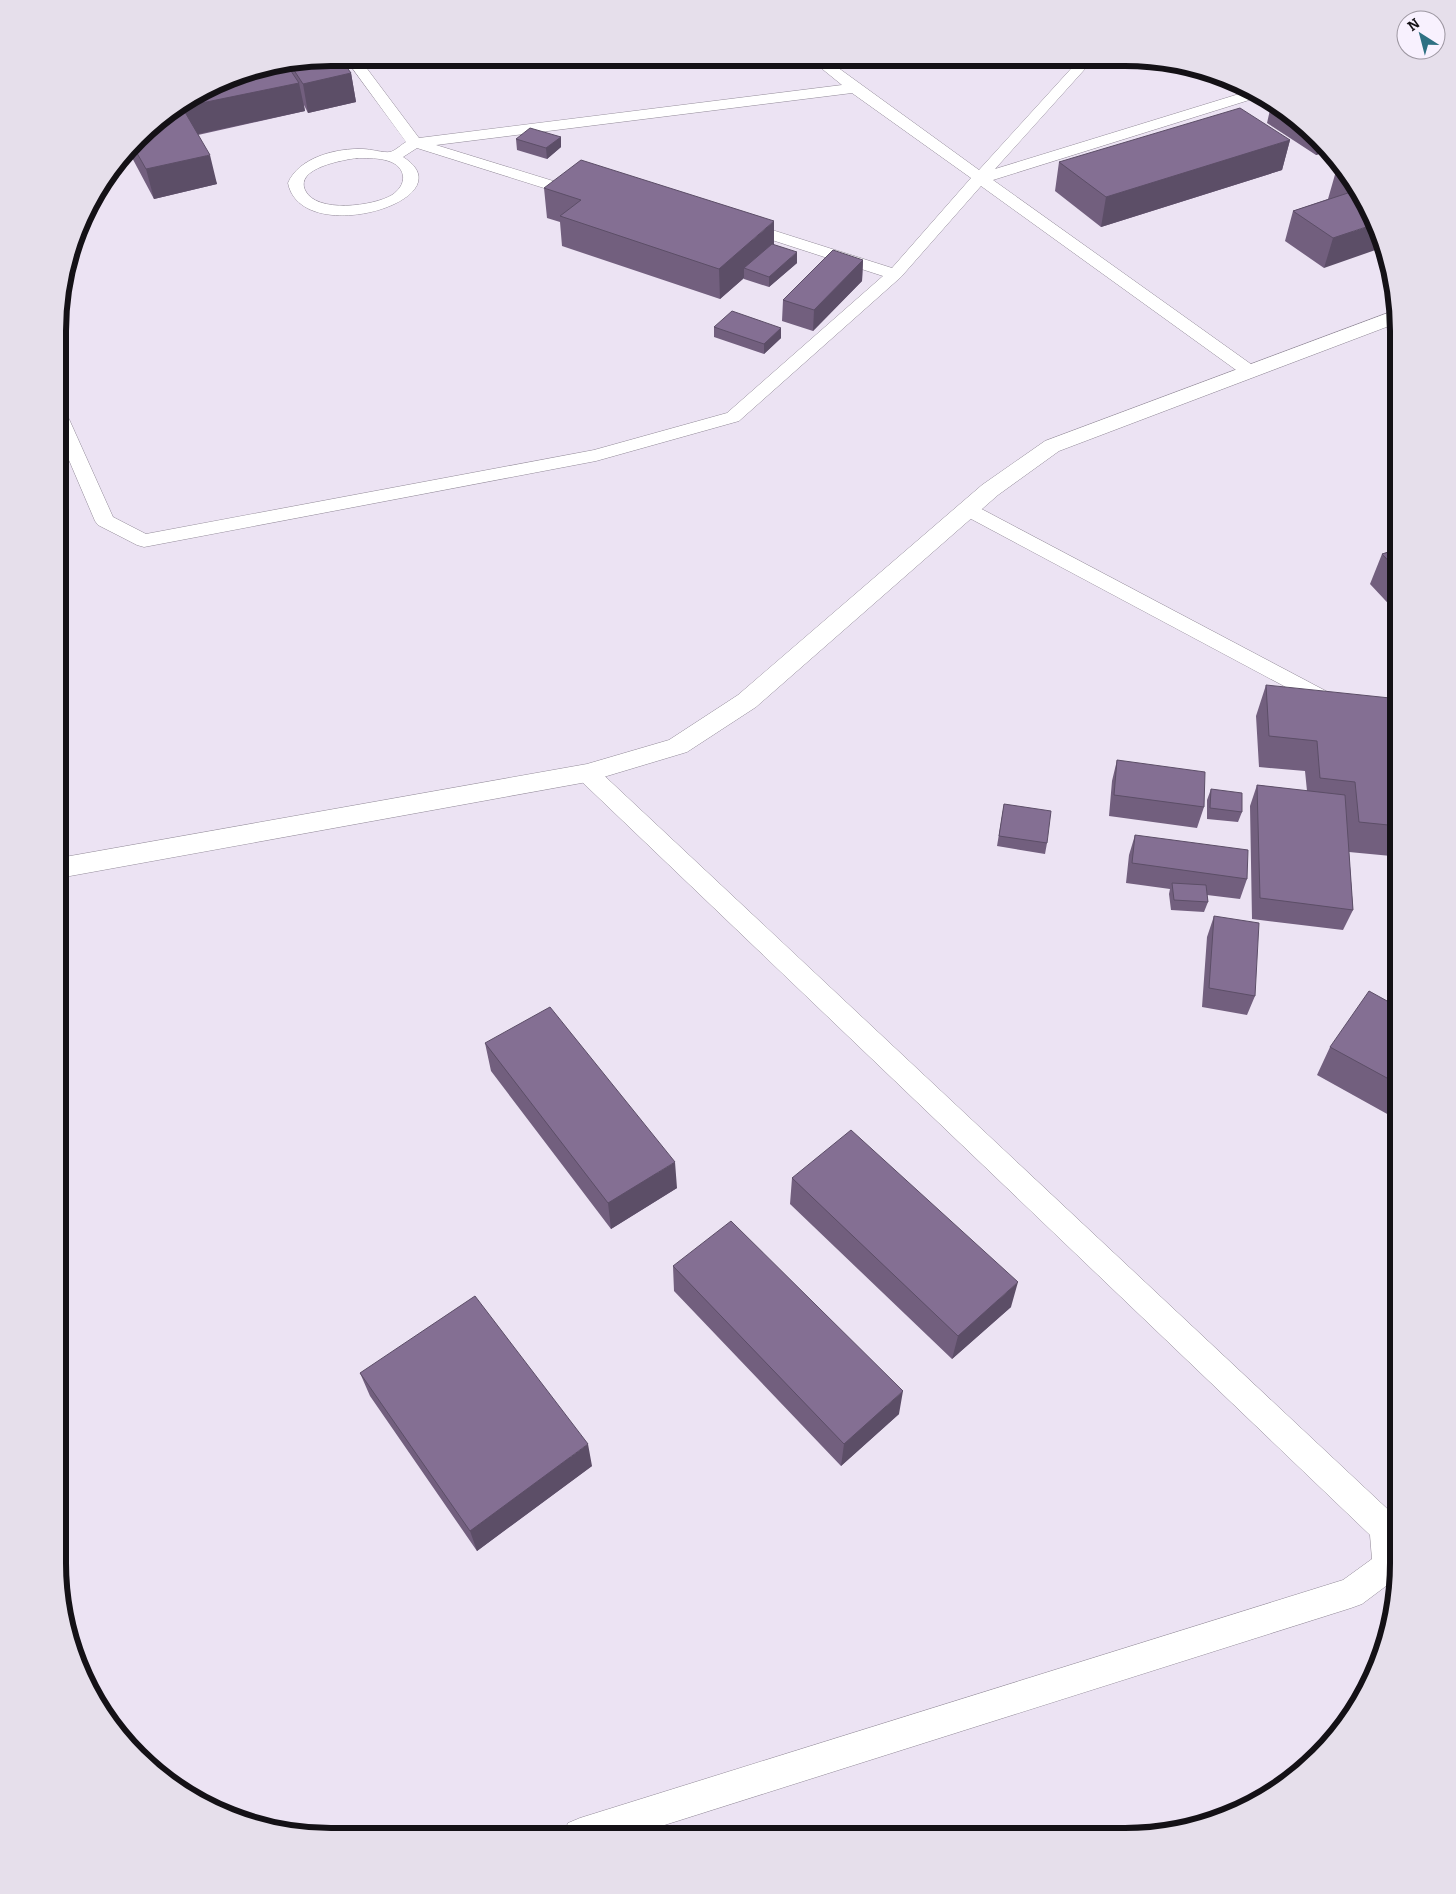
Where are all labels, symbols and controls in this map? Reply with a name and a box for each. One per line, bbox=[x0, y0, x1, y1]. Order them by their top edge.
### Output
north arrow bbox=[1396, 10, 1446, 60]
text: N bbox=[1404, 15, 1423, 35]

